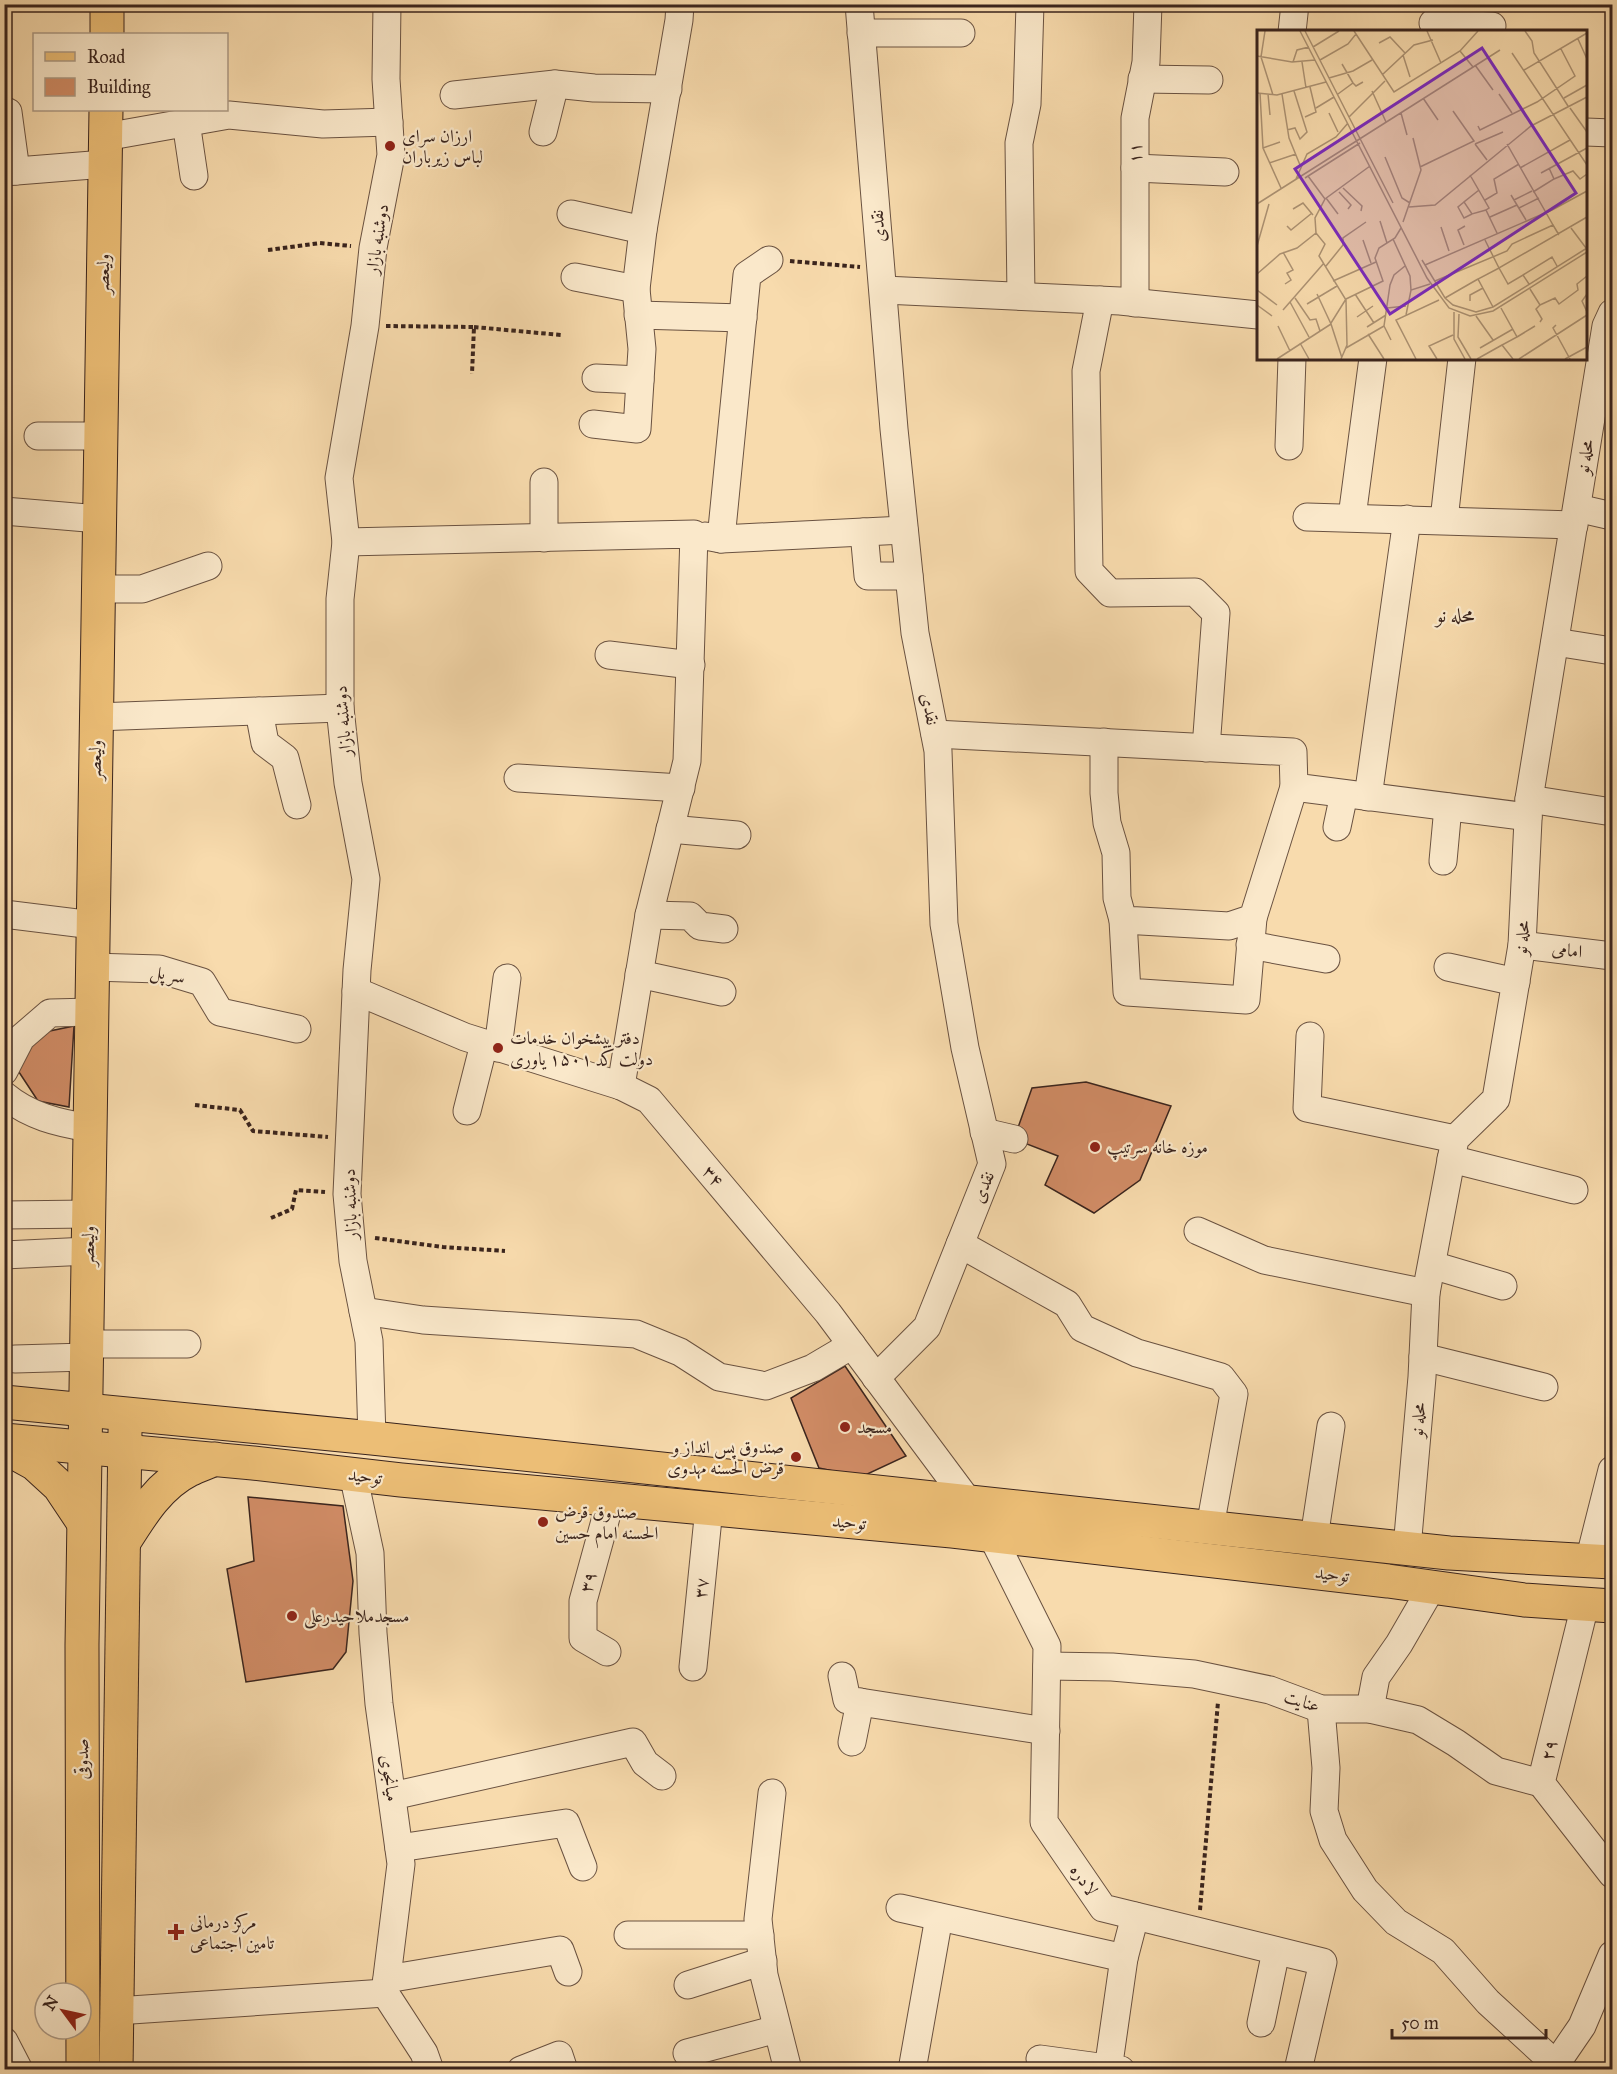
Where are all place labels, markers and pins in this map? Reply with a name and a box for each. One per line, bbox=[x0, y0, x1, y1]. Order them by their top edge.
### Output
place label: ارزان سرای لباس زیرباران bbox=[402, 125, 483, 168]
marker: ارزان سرای لباس زیرباران bbox=[383, 139, 397, 153]
place label: دفتر پیشخوان خدمات دولت کد ۱۵۰۱ یاوری bbox=[510, 1027, 653, 1070]
marker: دفتر پیشخوان خدمات دولت کد ۱۵۰۱ یاوری bbox=[491, 1041, 505, 1055]
place label: موزه خانه سرتیپ bbox=[1107, 1136, 1208, 1161]
marker: موزه خانه سرتیپ bbox=[1088, 1140, 1102, 1154]
place label: مسجد bbox=[857, 1416, 892, 1438]
marker: مسجد bbox=[838, 1420, 852, 1434]
place label: صندوق پس انداز و قرض الحسنه مهدوی bbox=[667, 1436, 784, 1480]
marker: صندوق پس انداز و قرض الحسنه مهدوی bbox=[789, 1450, 803, 1464]
place label: صندوق قرض الحسنه امام حسین bbox=[555, 1501, 658, 1549]
marker: صندوق قرض الحسنه امام حسین bbox=[536, 1515, 550, 1529]
place label: مسجدملاحیدرعلی bbox=[304, 1605, 410, 1629]
marker: مسجدملاحیدرعلی bbox=[285, 1609, 299, 1623]
place label: مرکز درمانی تامین اجتماعی bbox=[190, 1911, 275, 1954]
marker: مرکز درمانی تامین اجتماعی bbox=[167, 1923, 185, 1941]

